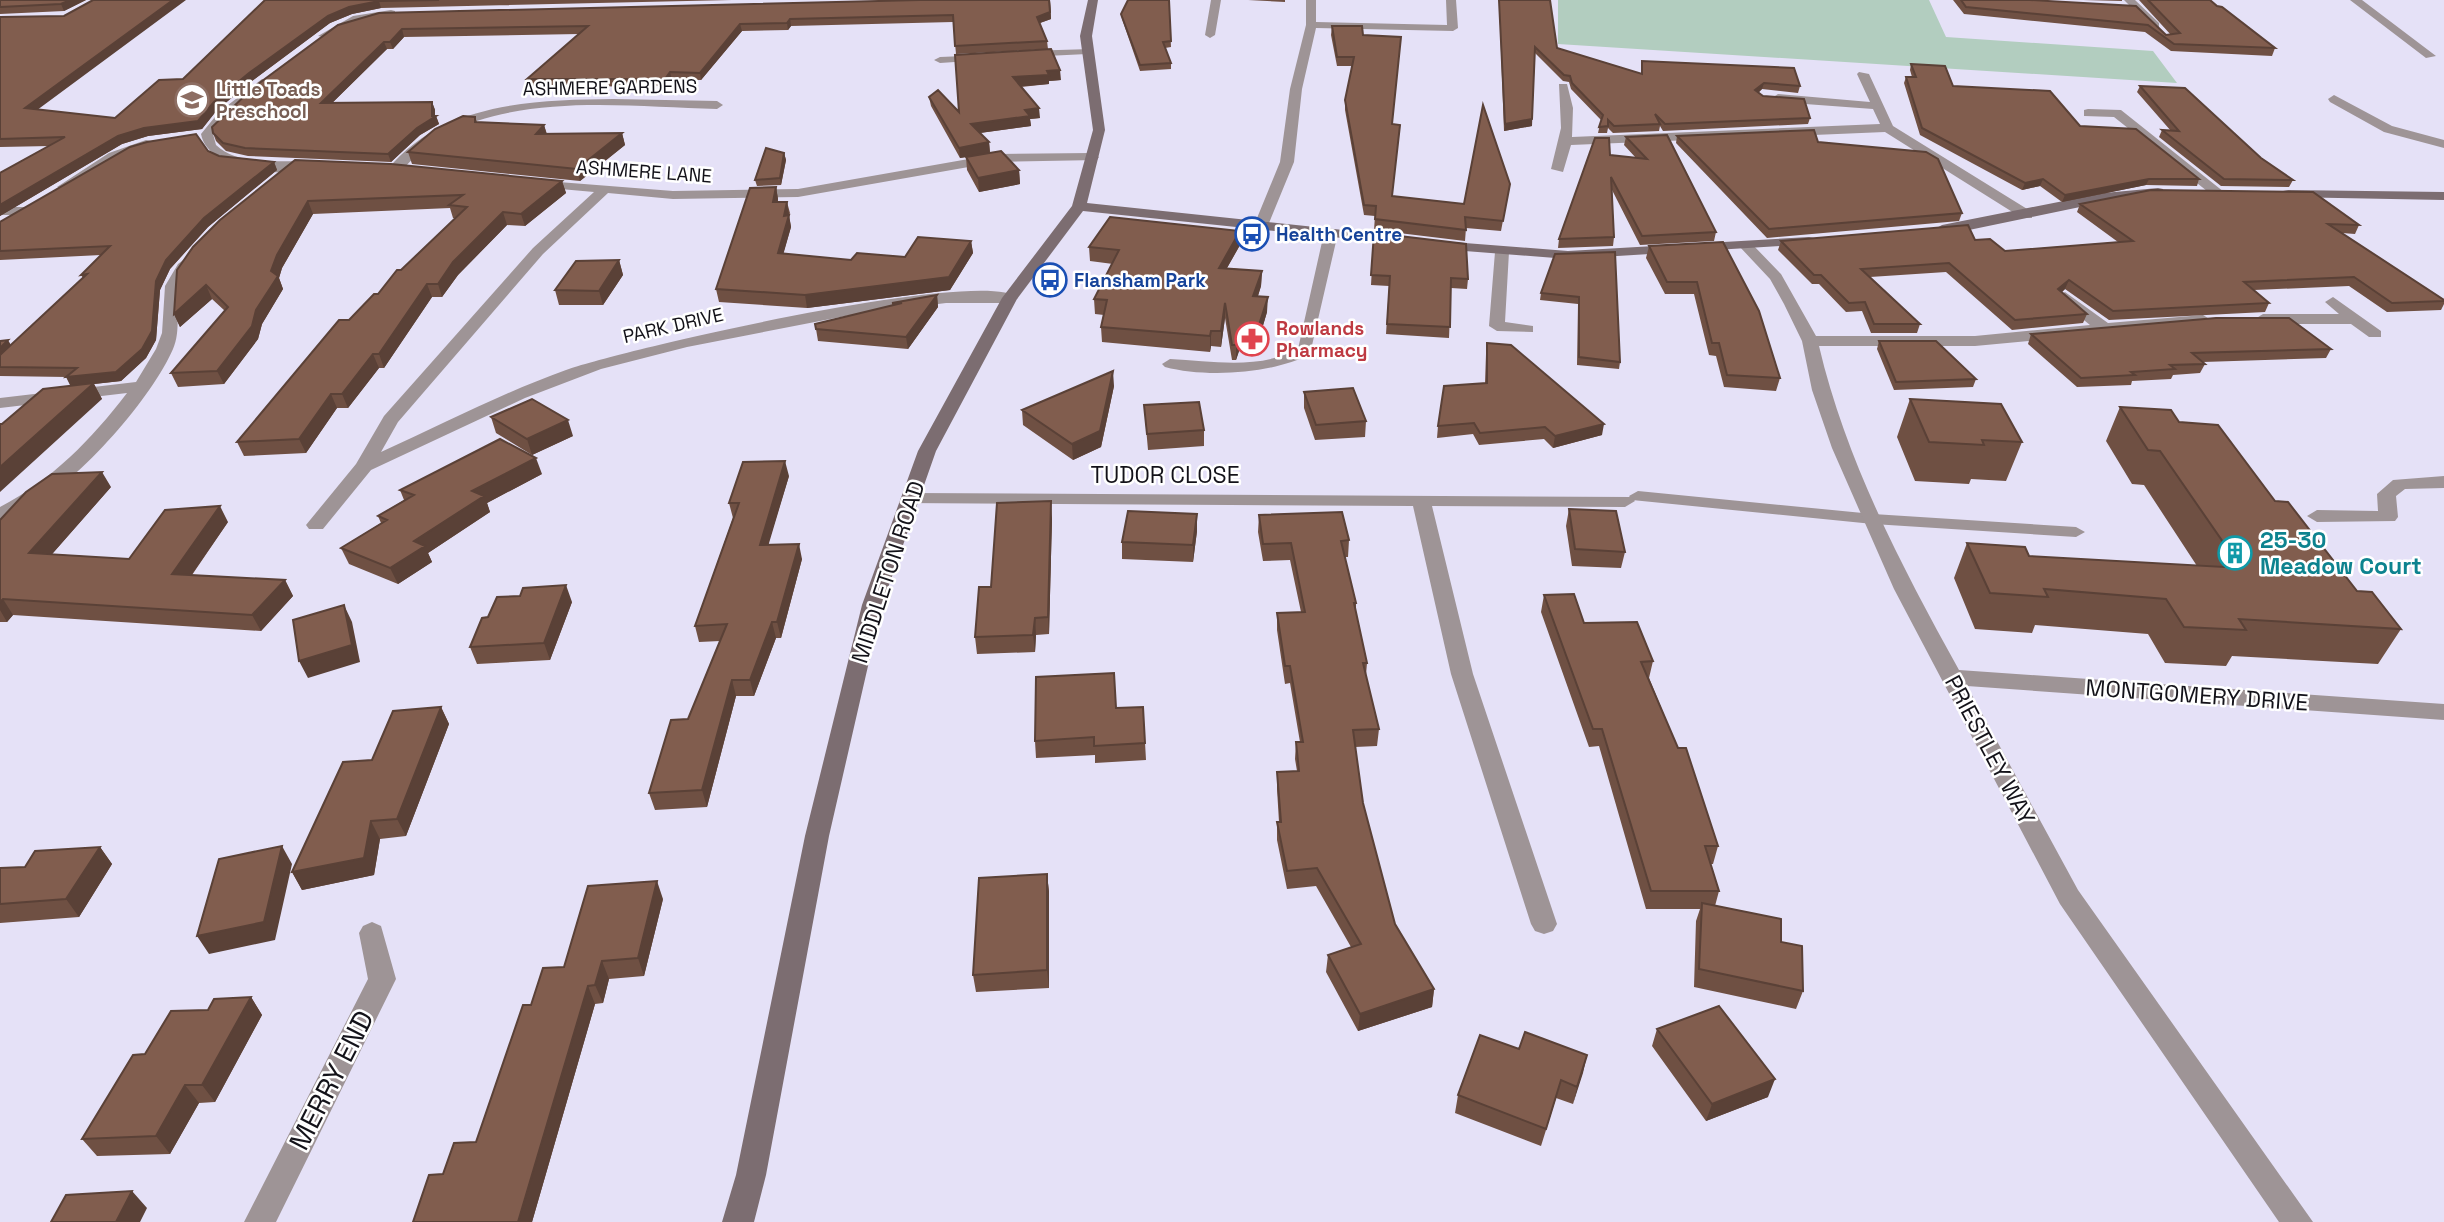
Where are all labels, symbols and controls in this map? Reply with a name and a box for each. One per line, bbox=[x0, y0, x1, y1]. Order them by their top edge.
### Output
street label: ASHMERE GARDENS bbox=[522, 73, 698, 102]
place label: Little Toads Preschool bbox=[216, 77, 320, 124]
school or university icon: Little Toads Preschool bbox=[173, 81, 211, 119]
street label: ASHMERE LANE bbox=[575, 154, 713, 189]
bus stop icon: Health Centre bbox=[1233, 215, 1271, 253]
place label: Health Centre bbox=[1276, 222, 1402, 247]
bus stop icon: Flansham Park bbox=[1031, 261, 1069, 299]
place label: Flansham Park bbox=[1074, 268, 1206, 293]
street label: PARK DRIVE bbox=[620, 302, 726, 349]
place label: Rowlands Pharmacy bbox=[1276, 316, 1368, 363]
pharmacy icon: Rowlands Pharmacy bbox=[1233, 320, 1271, 358]
street label: TUDOR CLOSE bbox=[1090, 460, 1240, 490]
street label: MIDDLETON ROAD bbox=[844, 477, 932, 667]
place label: 25-30 Meadow Court bbox=[2260, 525, 2422, 581]
building icon: 25-30 Meadow Court bbox=[2216, 534, 2254, 572]
street label: PRIESTLEY WAY bbox=[1938, 670, 2042, 830]
street label: MONTGOMERY DRIVE bbox=[2085, 672, 2309, 718]
street label: MERRY END bbox=[281, 1004, 381, 1156]

